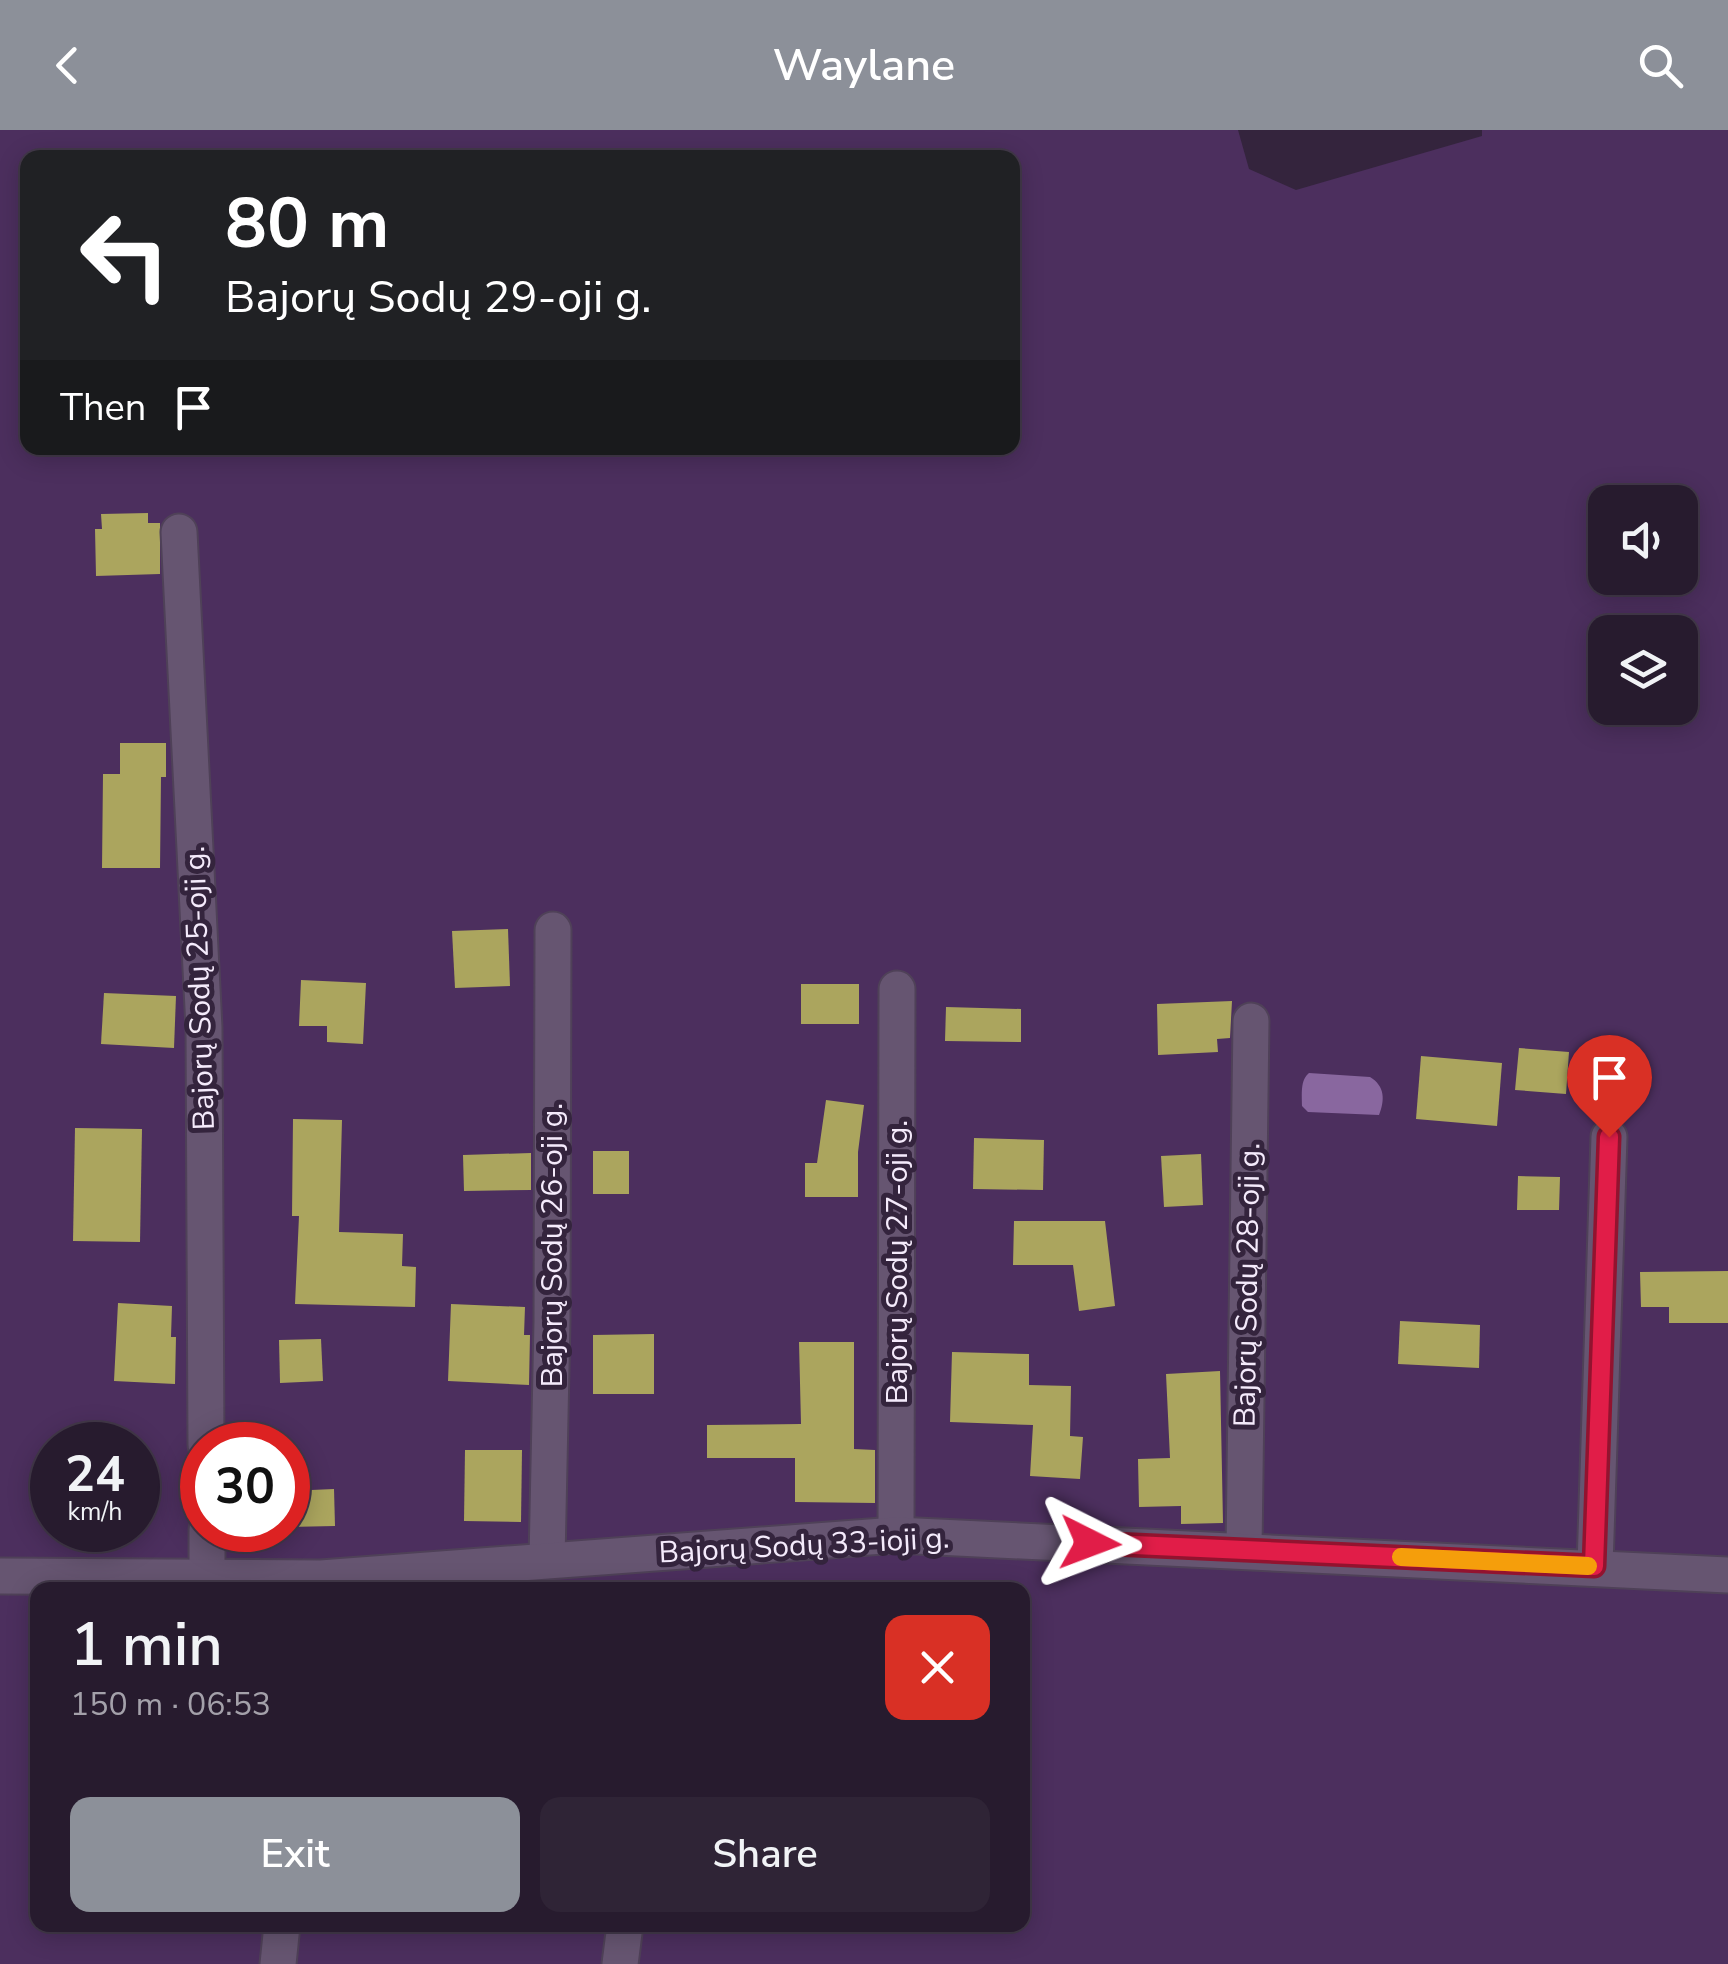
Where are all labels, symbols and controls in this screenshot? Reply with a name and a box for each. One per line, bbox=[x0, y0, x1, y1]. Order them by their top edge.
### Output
text: Waylane bbox=[773, 35, 955, 96]
icon: back bbox=[40, 38, 95, 93]
icon: search bbox=[1633, 38, 1688, 93]
text: 80 m bbox=[225, 176, 389, 272]
icon: left bbox=[60, 190, 190, 320]
text: Bajorų Sodų 29-oji g. bbox=[225, 267, 652, 328]
icon: arrive bbox=[166, 380, 221, 435]
text: Then bbox=[60, 382, 146, 433]
map controls bbox=[1588, 485, 1698, 725]
button: sound bbox=[1588, 485, 1698, 595]
button: layers bbox=[1588, 615, 1698, 725]
street label: Bajorų Sodų 25-oji g. bbox=[174, 845, 225, 1131]
pin bbox=[1567, 1035, 1652, 1138]
icon: arrive bbox=[1582, 1050, 1637, 1105]
street label: Bajorų Sodų 26-oji g. bbox=[532, 1103, 573, 1387]
street label: Bajorų Sodų 27-oji g. bbox=[877, 1120, 918, 1404]
street label: Bajorų Sodų 28-oji g. bbox=[1225, 1142, 1270, 1428]
speed limit sign: 30 bbox=[180, 1422, 310, 1552]
text: 24 bbox=[65, 1440, 125, 1509]
position arrow bbox=[1038, 1491, 1142, 1595]
text: km/h bbox=[67, 1495, 123, 1529]
street label: Bajorų Sodų 33-ioji g. bbox=[658, 1517, 950, 1574]
text: 1 min bbox=[70, 1604, 223, 1686]
button: close bbox=[885, 1615, 990, 1720]
text: 150 m · 06:53 bbox=[70, 1683, 271, 1726]
button: Exit bbox=[70, 1797, 520, 1912]
button: Share bbox=[540, 1797, 990, 1912]

